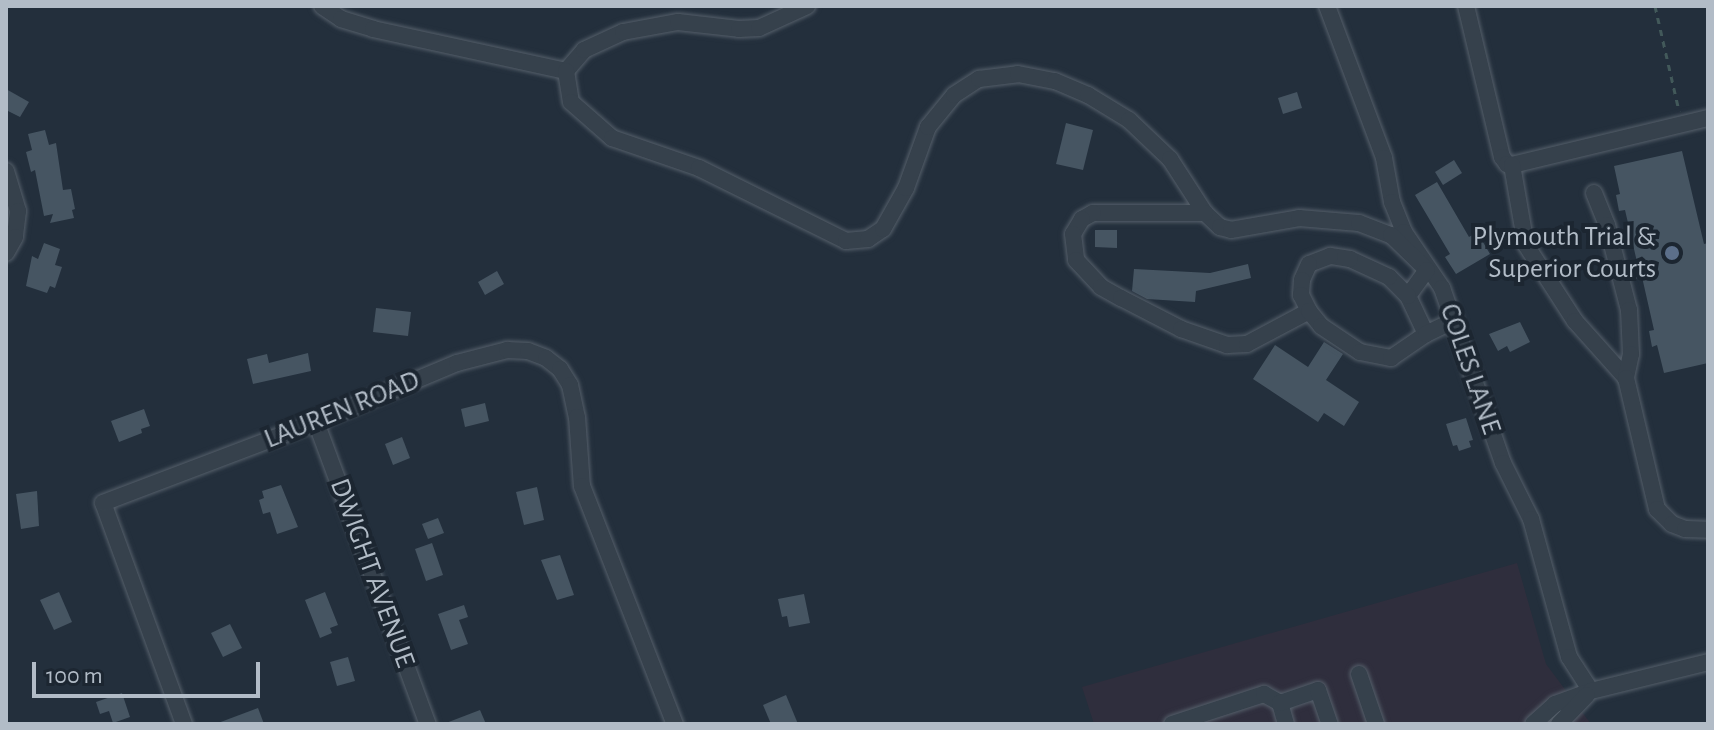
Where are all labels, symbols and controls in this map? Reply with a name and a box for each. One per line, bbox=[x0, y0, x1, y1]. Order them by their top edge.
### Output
place label: Plymouth Trial & Superior Courts bbox=[1472, 220, 1656, 286]
marker: Plymouth Trial & Superior Courts bbox=[1663, 244, 1681, 262]
street label: COLES LANE bbox=[1432, 299, 1508, 439]
street label: LAUREN ROAD bbox=[259, 364, 425, 456]
street label: DWIGHT AVENUE bbox=[322, 474, 422, 672]
scale bar bbox=[36, 646, 264, 696]
text: 100 m bbox=[46, 664, 103, 688]

